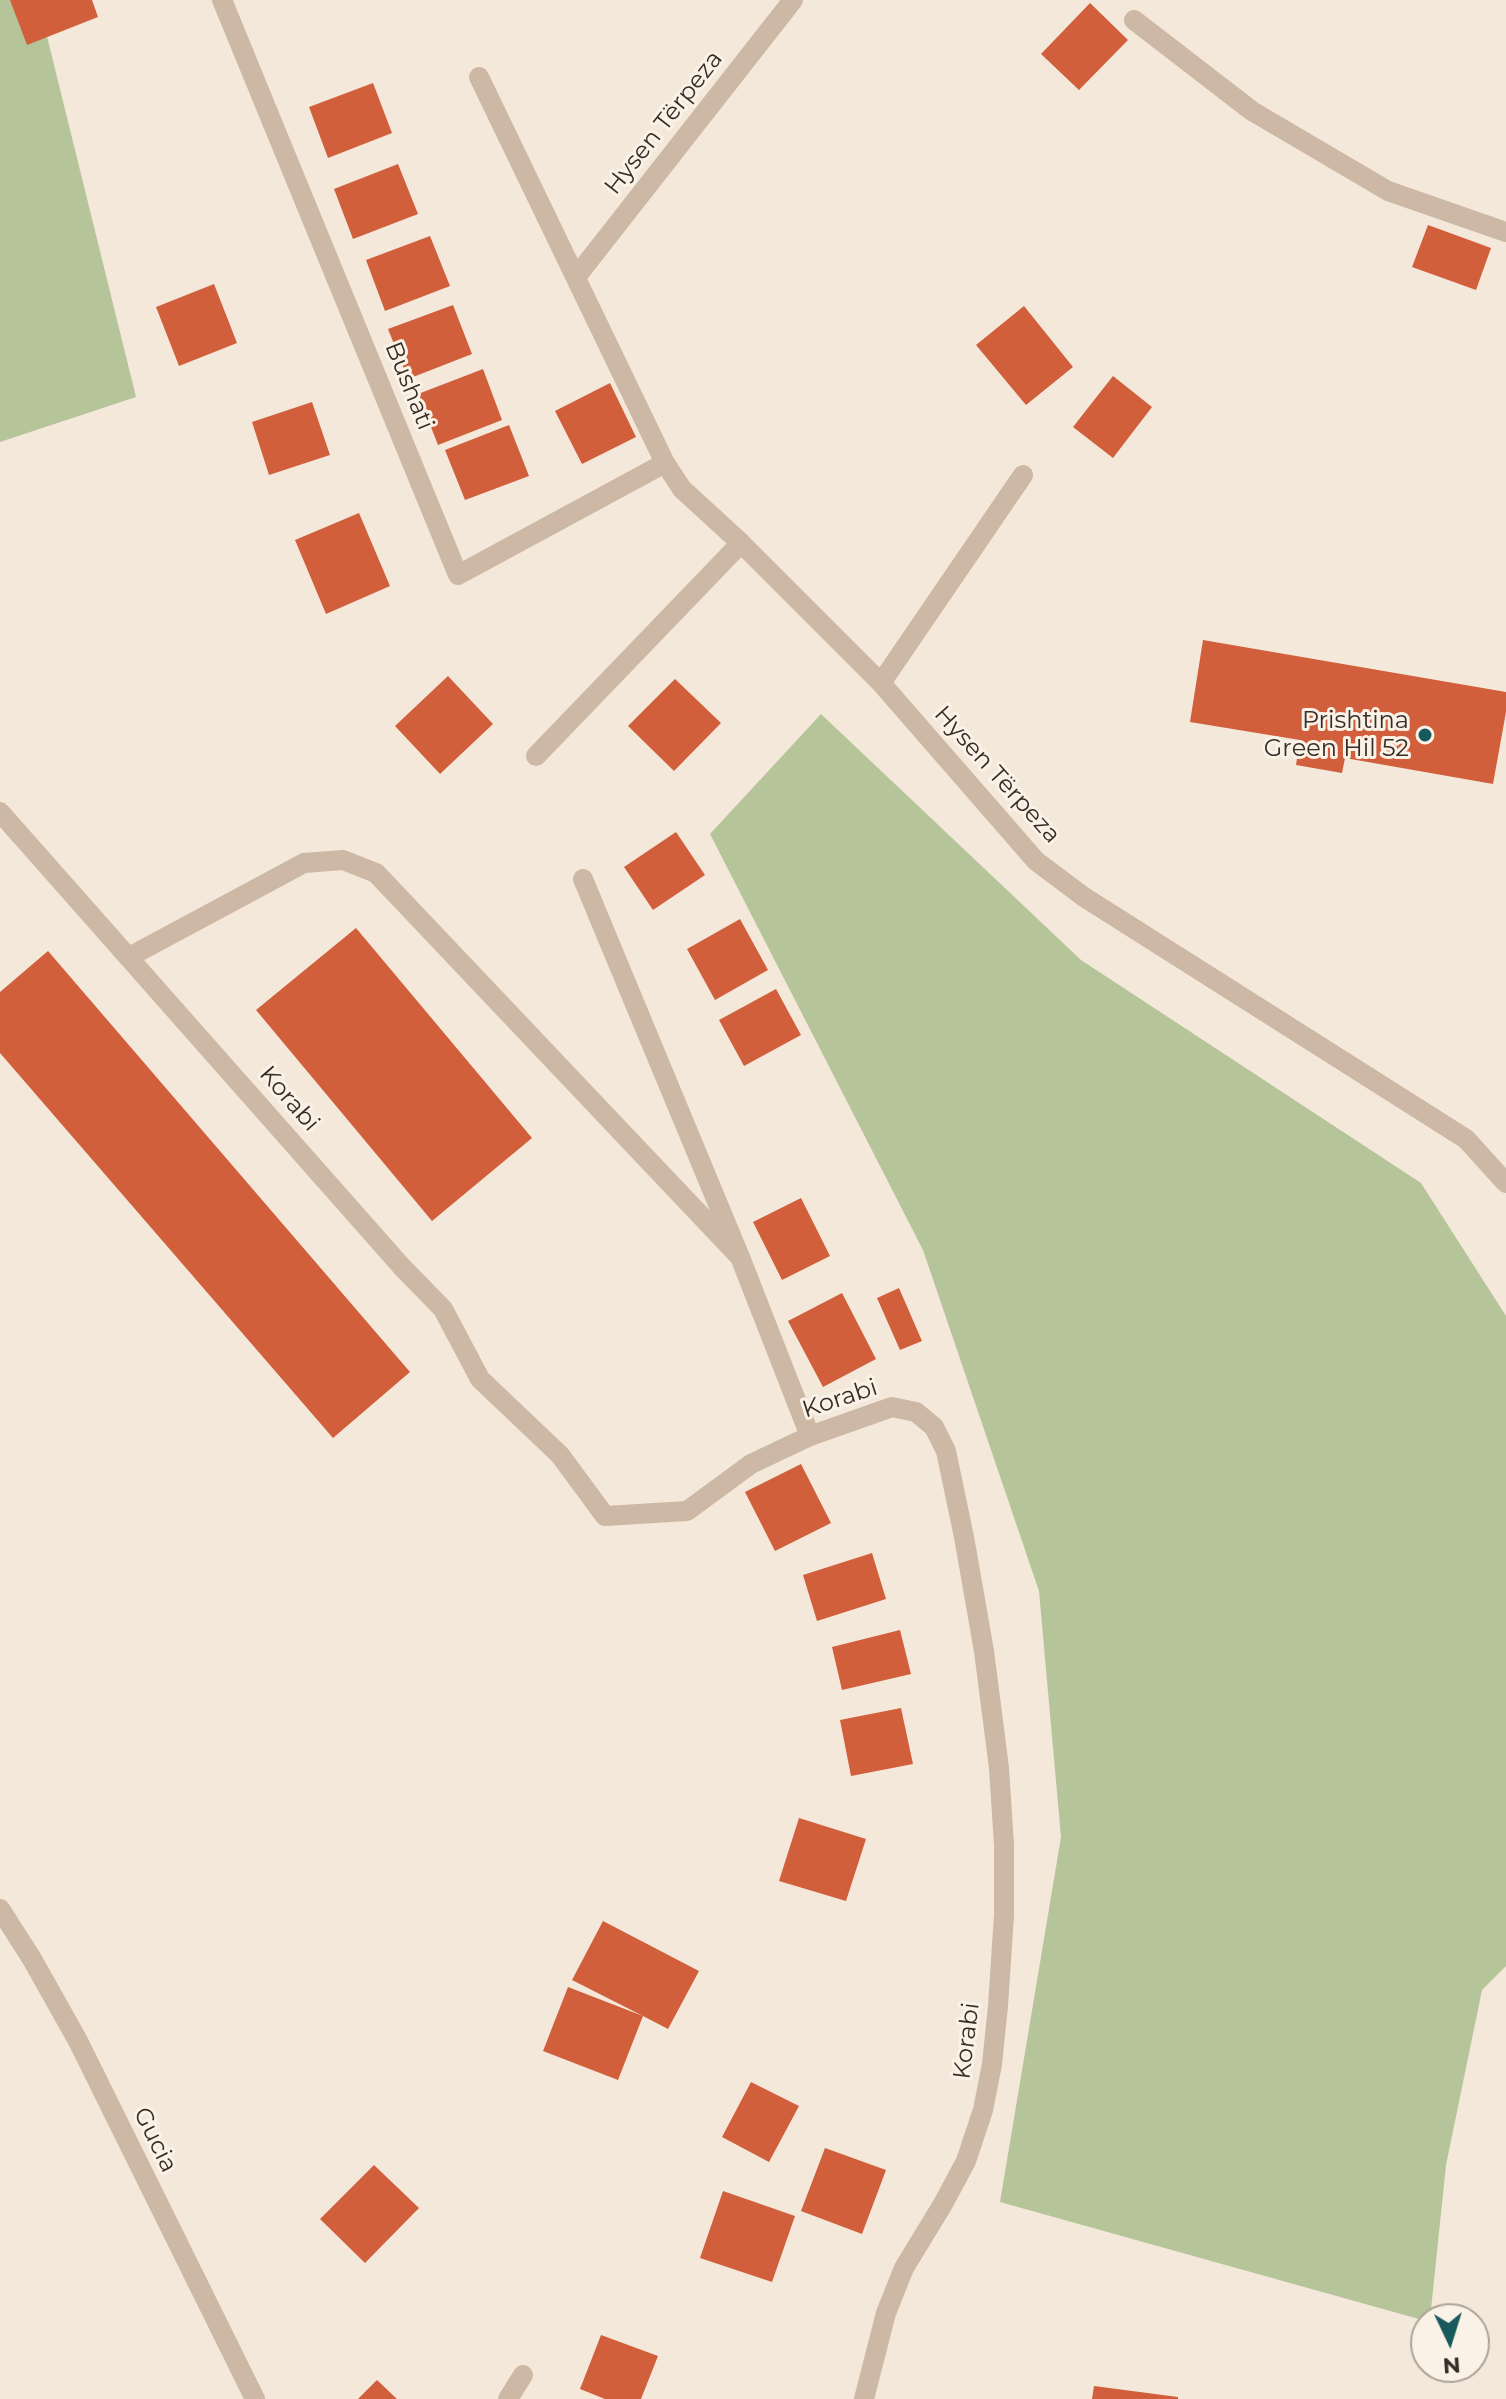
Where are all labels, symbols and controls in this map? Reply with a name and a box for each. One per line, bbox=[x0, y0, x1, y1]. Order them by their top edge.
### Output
street label: Hysen Tërpeza bbox=[599, 45, 729, 201]
street label: Bushati bbox=[378, 338, 440, 434]
street label: Hysen Tërpeza bbox=[928, 701, 1066, 849]
place label: Prishtina Green Hil 52 bbox=[1264, 707, 1409, 763]
marker: Prishtina Green Hil 52 bbox=[1416, 726, 1434, 744]
street label: Korabi bbox=[253, 1060, 325, 1138]
street label: Korabi bbox=[799, 1373, 881, 1425]
street label: Korabi bbox=[948, 2001, 986, 2081]
street label: Gucia bbox=[127, 2103, 183, 2177]
north arrow bbox=[1410, 2303, 1490, 2383]
text: N bbox=[1442, 2351, 1461, 2380]

